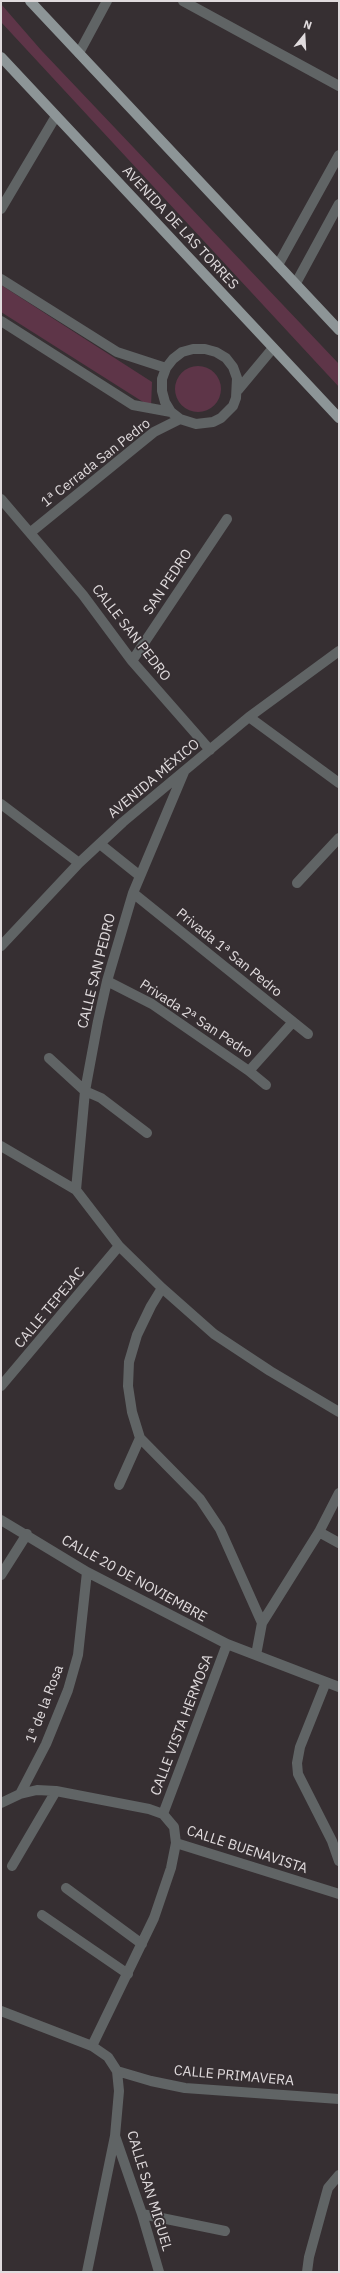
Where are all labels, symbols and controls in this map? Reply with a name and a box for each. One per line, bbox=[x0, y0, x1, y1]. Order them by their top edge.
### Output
north arrow bbox=[284, 16, 324, 56]
text: N bbox=[302, 17, 314, 32]
street label: AVENIDA DE LAS TORRES bbox=[118, 163, 242, 293]
street label: 1ª Cerrada San Pedro bbox=[38, 415, 154, 511]
street label: SAN PEDRO bbox=[140, 546, 196, 618]
street label: CALLE SAN PEDRO bbox=[88, 581, 174, 685]
street label: AVENIDA MÉXICO bbox=[105, 736, 203, 822]
street label: Privada 1ª San Pedro bbox=[173, 905, 285, 1001]
street label: CALLE SAN PEDRO bbox=[75, 912, 119, 1030]
street label: Privada 2ª San Pedro bbox=[136, 976, 256, 1062]
street label: CALLE TEPEJAC bbox=[11, 1264, 89, 1352]
street label: CALLE 20 DE NOVIEMBRE bbox=[58, 1532, 210, 1626]
street label: CALLE VISTA HERMOSA bbox=[147, 1652, 217, 1798]
street label: 1ª de la Rosa bbox=[22, 1663, 68, 1745]
street label: CALLE BUENAVISTA bbox=[184, 1822, 310, 1878]
street label: CALLE PRIMAVERA bbox=[173, 2062, 295, 2090]
street label: CALLE SAN MIGUEL bbox=[123, 2129, 175, 2253]

